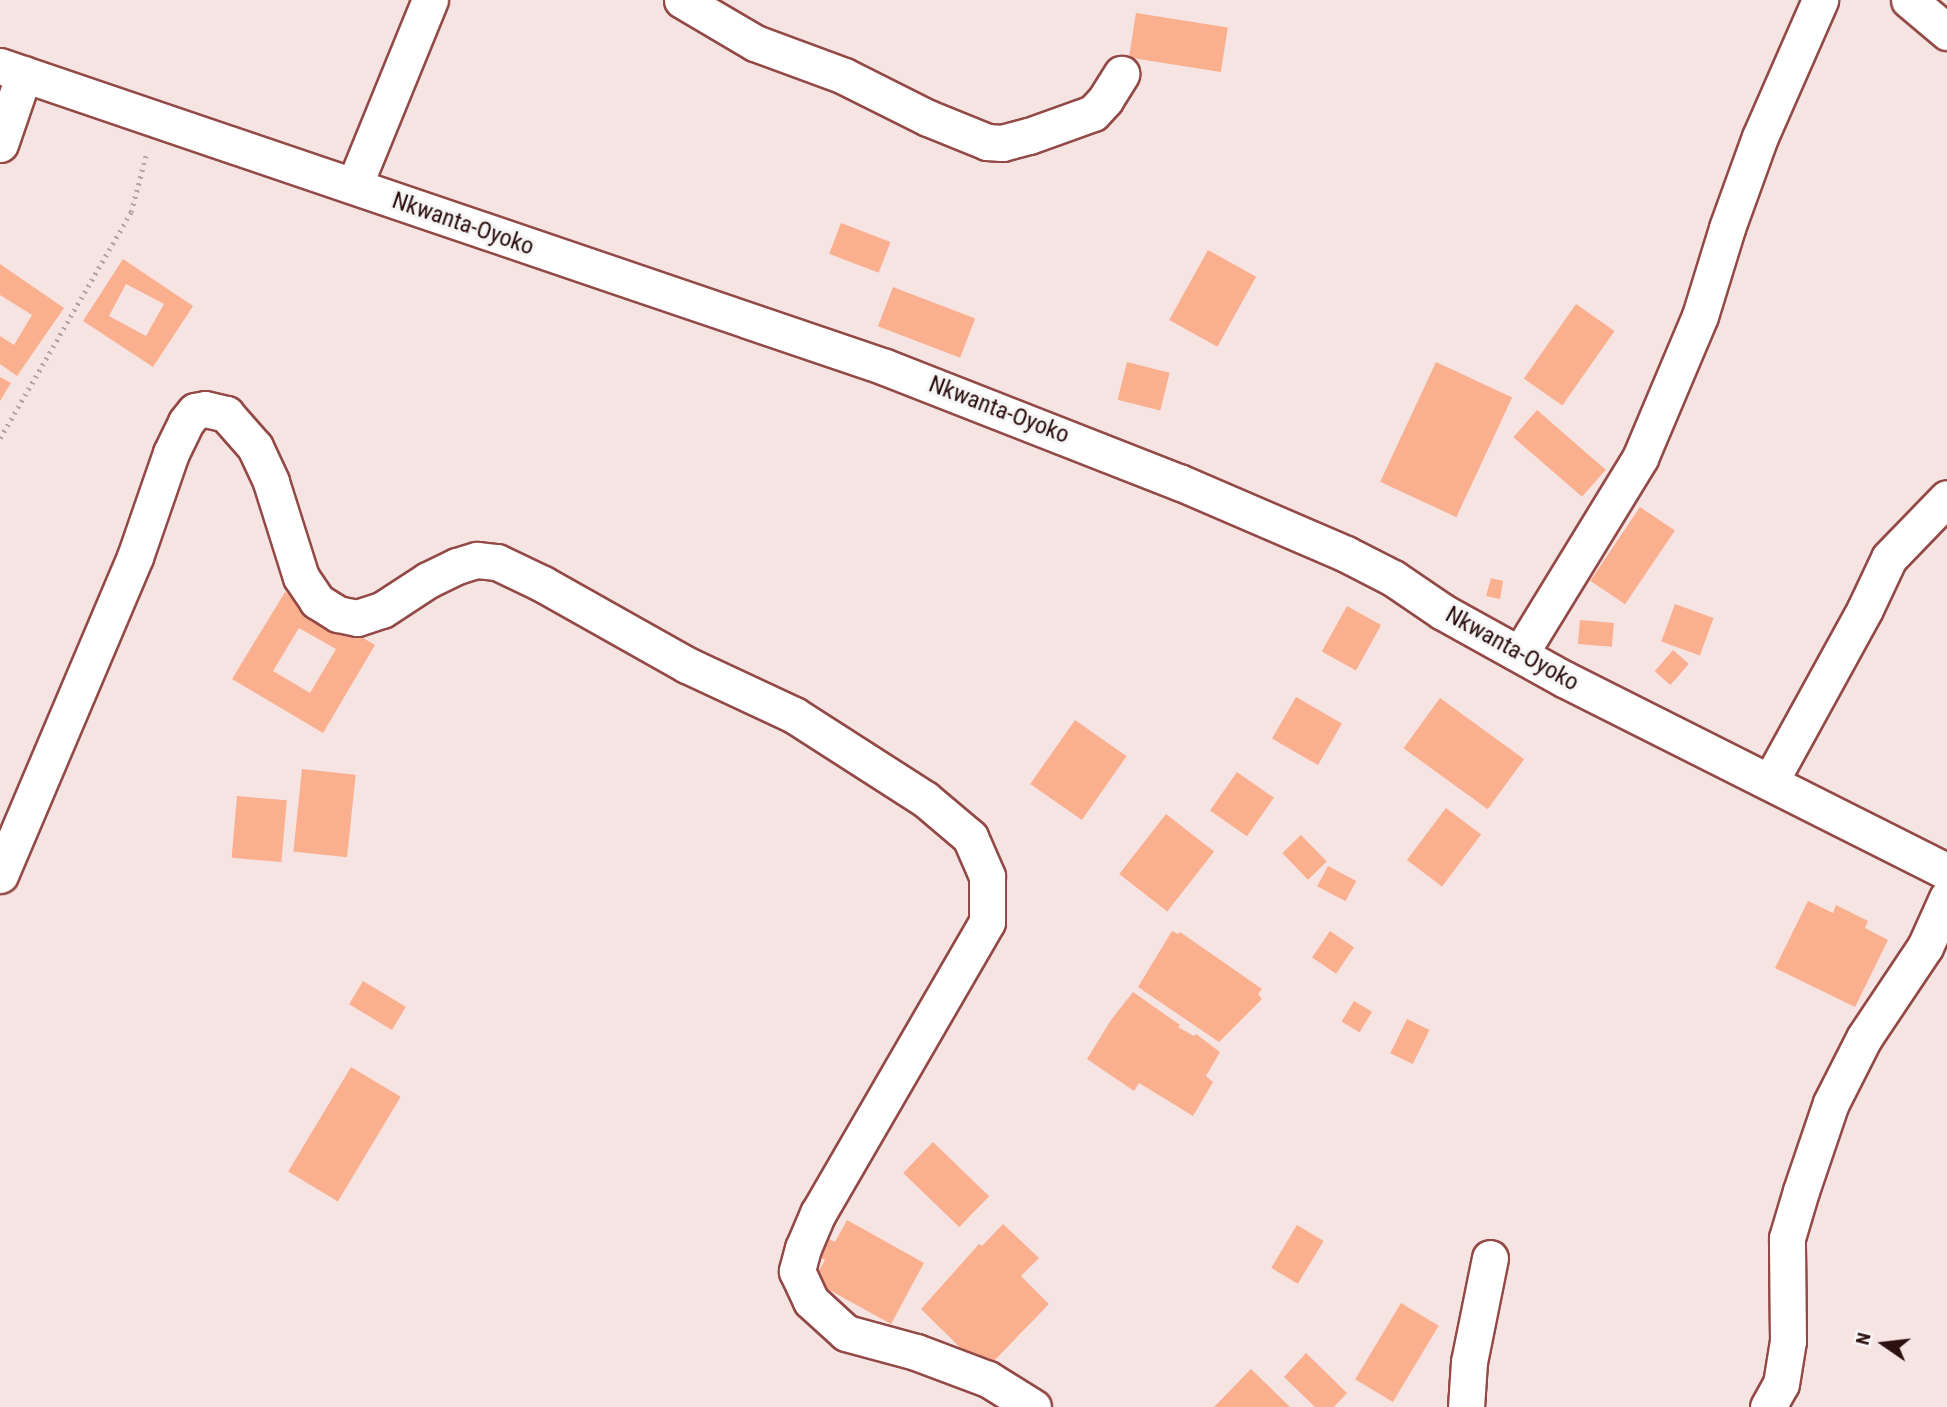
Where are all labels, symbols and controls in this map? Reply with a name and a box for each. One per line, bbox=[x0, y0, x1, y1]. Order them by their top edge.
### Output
street label: Nkwanta-Oyoko bbox=[388, 186, 538, 262]
street label: Nkwanta-Oyoko bbox=[925, 370, 1073, 450]
street label: Nkwanta-Oyoko bbox=[1440, 601, 1584, 697]
north arrow bbox=[1849, 1309, 1919, 1379]
text: N bbox=[1851, 1330, 1876, 1347]

